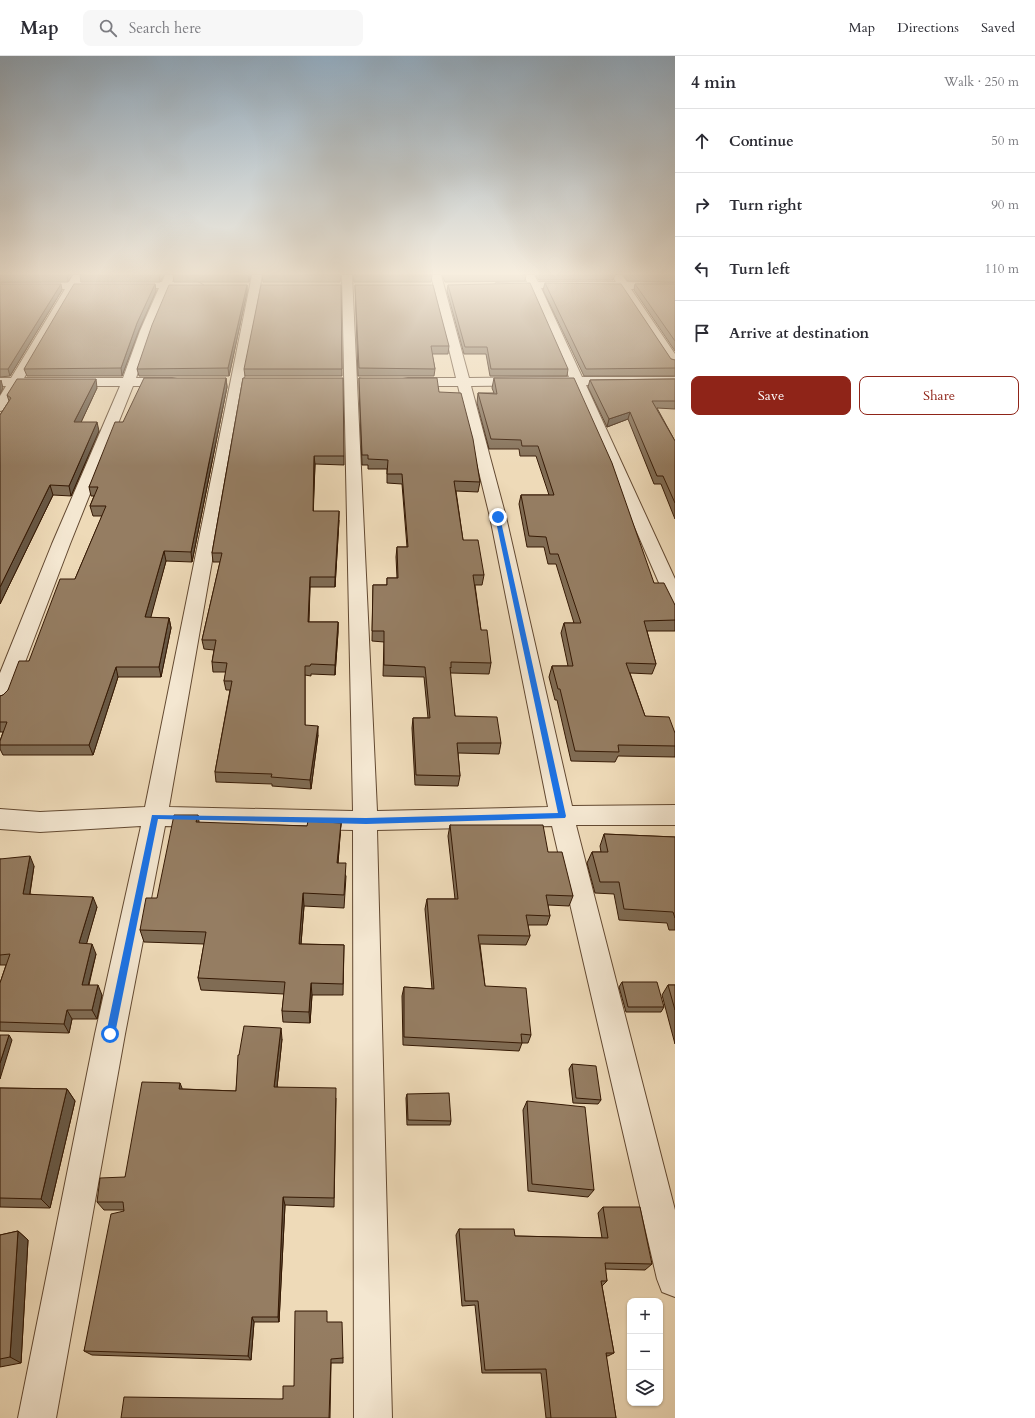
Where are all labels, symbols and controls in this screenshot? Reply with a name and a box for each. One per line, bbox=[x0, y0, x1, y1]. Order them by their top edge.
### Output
search box bbox=[83, 10, 363, 46]
text: Map bbox=[20, 15, 59, 41]
icon: search bbox=[97, 17, 119, 39]
text: Search here bbox=[129, 18, 201, 38]
text: Map bbox=[849, 18, 875, 37]
text: Directions bbox=[897, 18, 959, 37]
text: Saved bbox=[981, 18, 1015, 37]
text: 4 min bbox=[691, 71, 736, 94]
text: Walk · 250 m bbox=[944, 73, 1019, 91]
icon: ahead bbox=[691, 130, 713, 152]
text: Continue bbox=[729, 131, 794, 151]
text: 50 m bbox=[991, 132, 1019, 150]
icon: right bbox=[691, 194, 713, 216]
text: Turn right bbox=[729, 195, 802, 215]
text: 90 m bbox=[991, 196, 1019, 214]
icon: left bbox=[691, 258, 713, 280]
text: Turn left bbox=[729, 259, 790, 279]
text: 110 m bbox=[985, 260, 1019, 278]
icon: arrive bbox=[691, 322, 713, 344]
text: Arrive at destination bbox=[729, 323, 869, 343]
button: Save bbox=[691, 376, 851, 415]
button: Share bbox=[859, 376, 1019, 415]
route end bbox=[489, 508, 507, 526]
route start bbox=[101, 1025, 119, 1043]
map controls bbox=[627, 1298, 663, 1406]
button: + bbox=[627, 1298, 663, 1334]
button: − bbox=[627, 1334, 663, 1370]
button: layers bbox=[627, 1370, 663, 1406]

